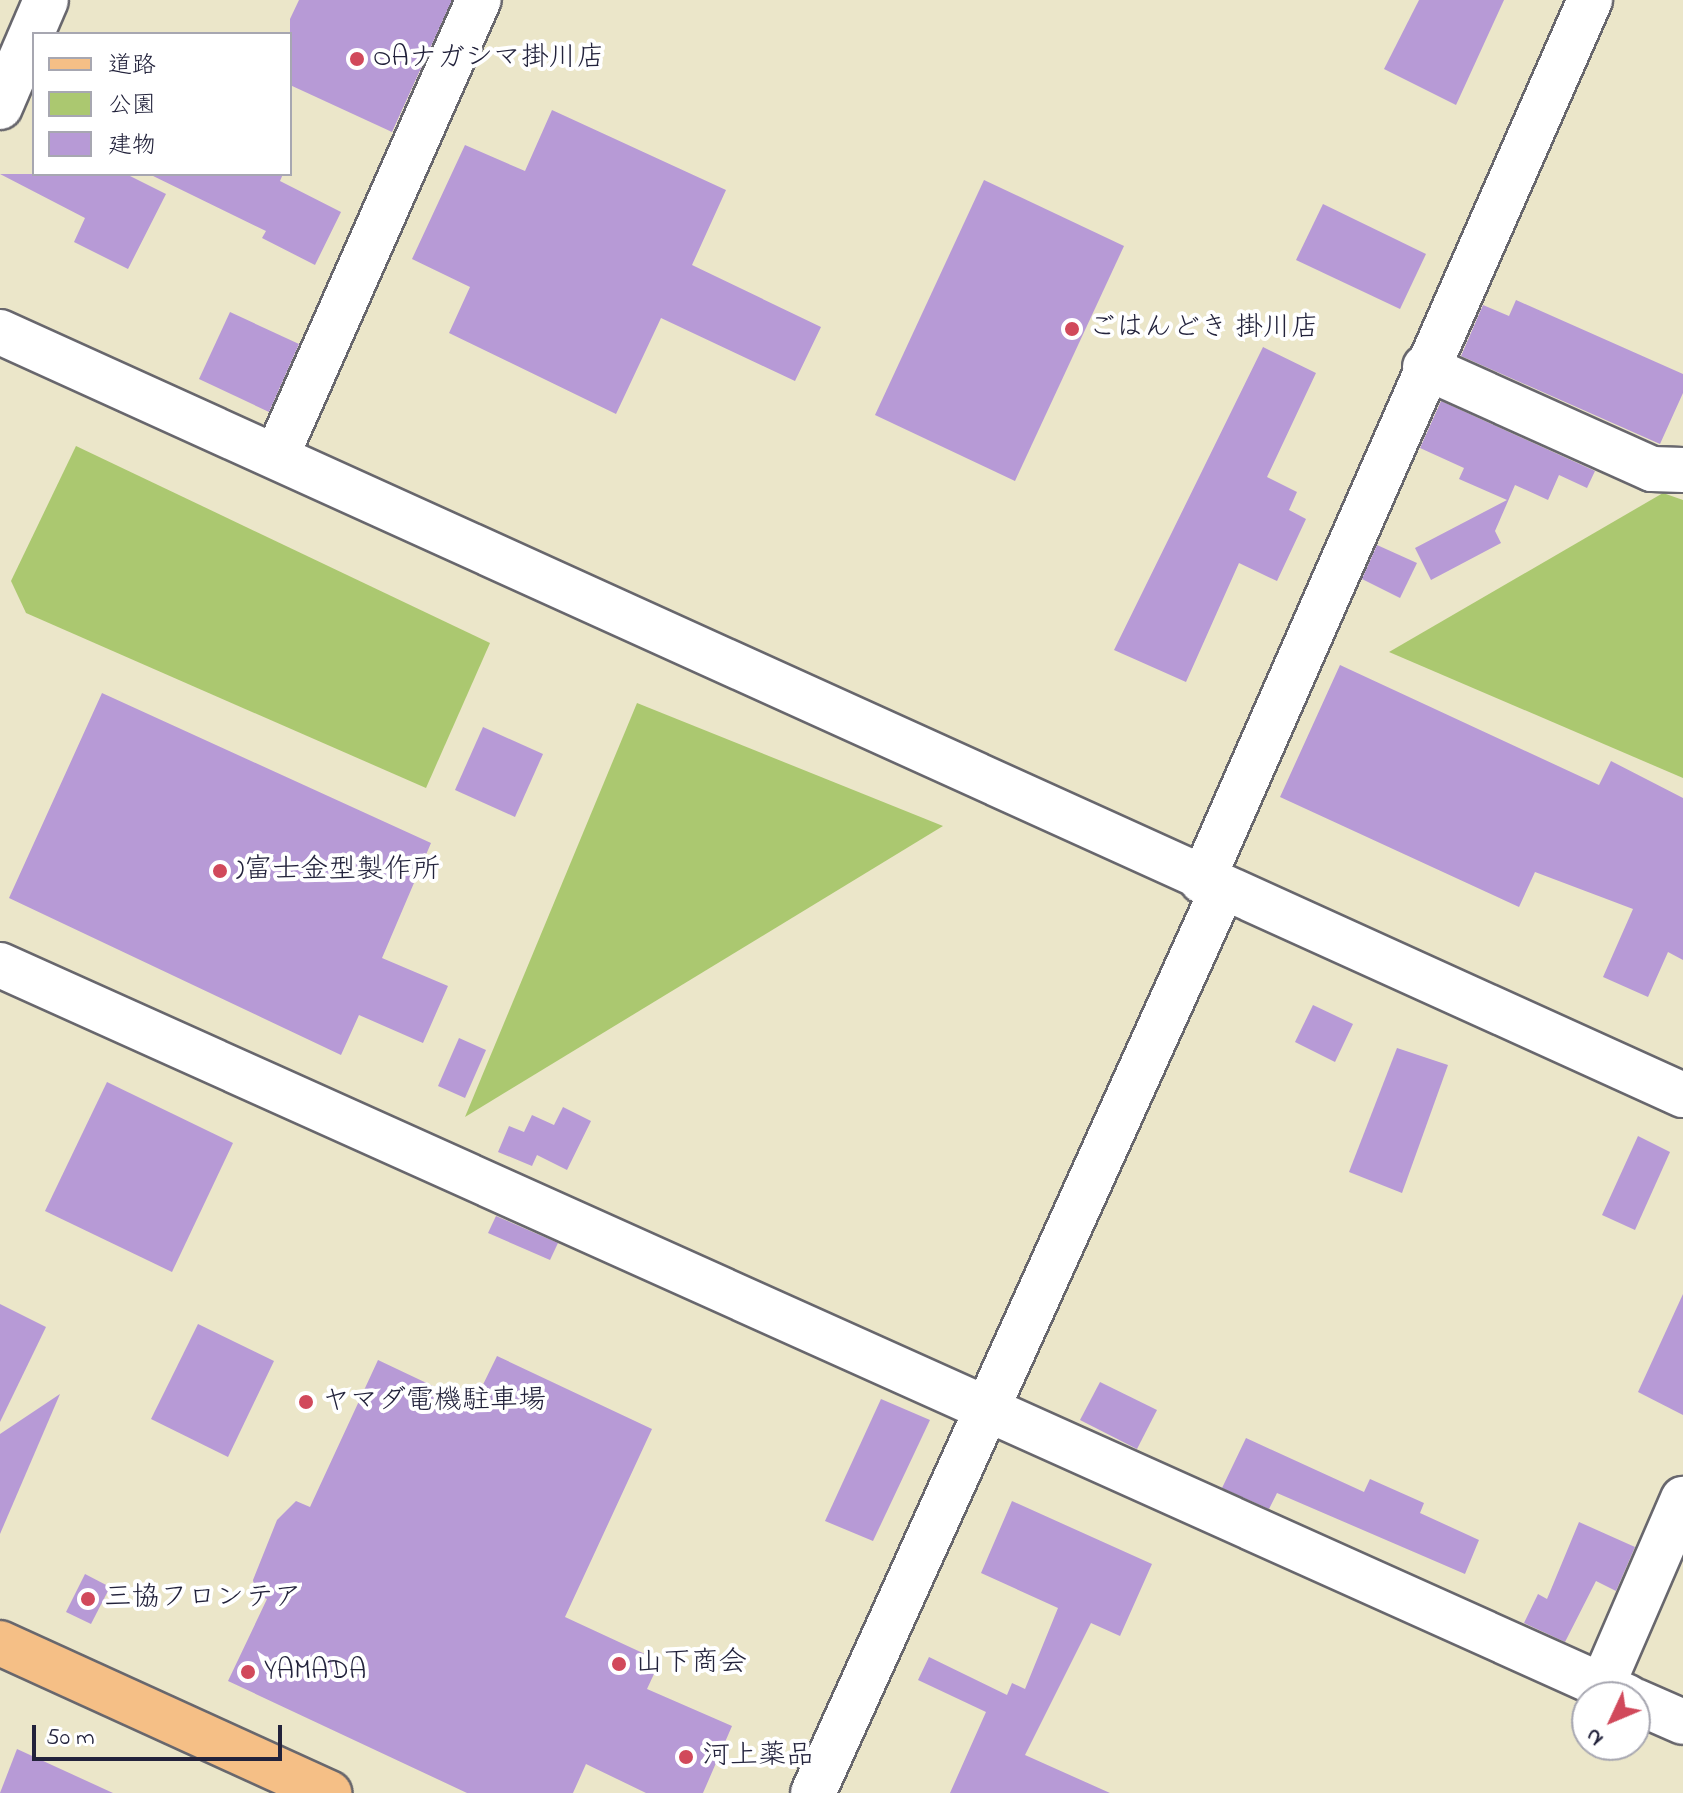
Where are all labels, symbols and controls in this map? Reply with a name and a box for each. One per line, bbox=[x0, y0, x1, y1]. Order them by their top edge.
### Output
legend bbox=[32, 32, 292, 176]
place label: OAナガシマ掛川店 bbox=[373, 42, 605, 76]
text: 道路 bbox=[108, 49, 156, 84]
marker: OAナガシマ掛川店 bbox=[348, 50, 366, 68]
text: 公園 bbox=[108, 89, 156, 124]
text: 建物 bbox=[108, 129, 156, 164]
place label: ごはんどき 掛川店 bbox=[1088, 312, 1319, 346]
marker: ごはんどき 掛川店 bbox=[1063, 320, 1081, 338]
place label: )富士金型製作所 bbox=[236, 854, 440, 888]
marker: )富士金型製作所 bbox=[211, 862, 229, 880]
place label: ヤマダ電機駐車場 bbox=[322, 1385, 546, 1419]
marker: ヤマダ電機駐車場 bbox=[297, 1393, 315, 1411]
place label: 三協フロンテア bbox=[104, 1582, 300, 1616]
marker: 三協フロンテア bbox=[79, 1590, 97, 1608]
place label: 山下商会 bbox=[635, 1647, 747, 1681]
place label: YAMADA bbox=[264, 1655, 366, 1689]
marker: 山下商会 bbox=[610, 1655, 628, 1673]
marker: YAMADA bbox=[239, 1663, 257, 1681]
north arrow bbox=[1571, 1681, 1651, 1761]
scale bar bbox=[36, 1709, 286, 1759]
text: N bbox=[1579, 1720, 1612, 1753]
text: 50 m bbox=[46, 1721, 95, 1756]
place label: 河上薬品 bbox=[702, 1740, 814, 1774]
marker: 河上薬品 bbox=[677, 1748, 695, 1766]

